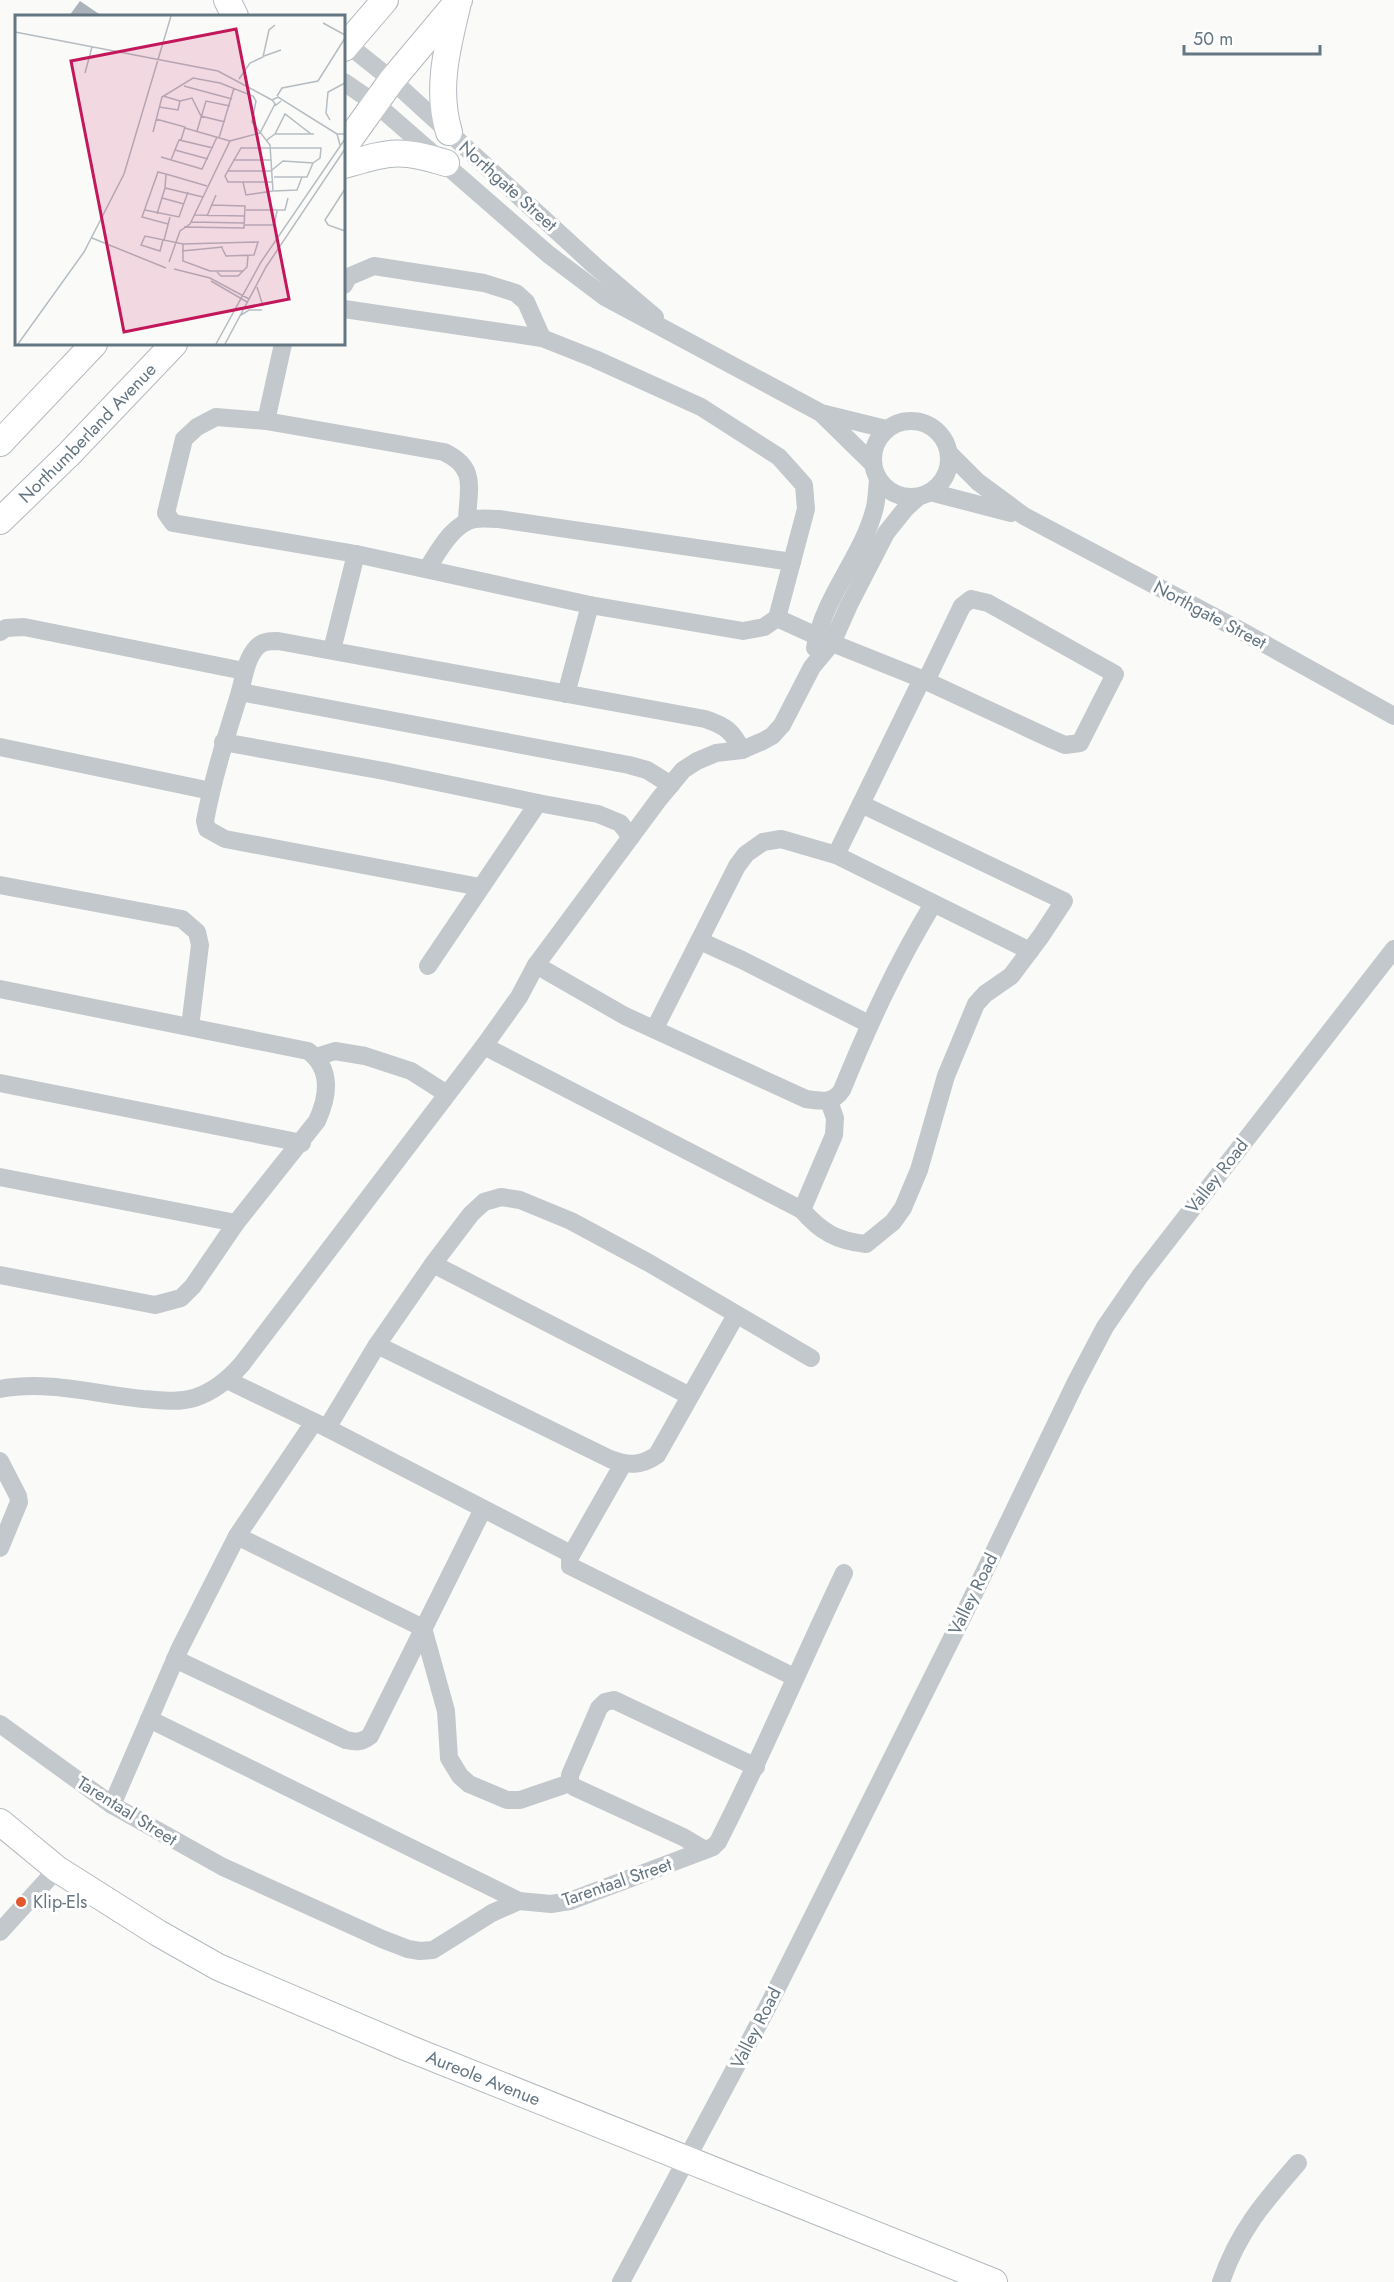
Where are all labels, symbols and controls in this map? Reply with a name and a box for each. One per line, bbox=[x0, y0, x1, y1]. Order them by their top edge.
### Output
inset map bbox=[15, 15, 345, 345]
scale bar bbox=[1184, 18, 1320, 56]
text: 50 m bbox=[1193, 26, 1233, 52]
street label: Northgate Street bbox=[453, 135, 563, 238]
street label: Northumberland Avenue bbox=[13, 357, 162, 509]
street label: Northgate Street bbox=[1149, 574, 1272, 656]
street label: Valley Road bbox=[1180, 1133, 1254, 1219]
street label: Valley Road bbox=[942, 1549, 1004, 1639]
street label: Tarentaal Street bbox=[72, 1770, 183, 1853]
street label: Tarentaal Street bbox=[559, 1851, 676, 1913]
place label: Klip-Els bbox=[33, 1889, 87, 1915]
marker: Klip-Els bbox=[14, 1895, 28, 1909]
street label: Valley Road bbox=[724, 1983, 788, 2073]
street label: Aureole Avenue bbox=[422, 2044, 544, 2113]

